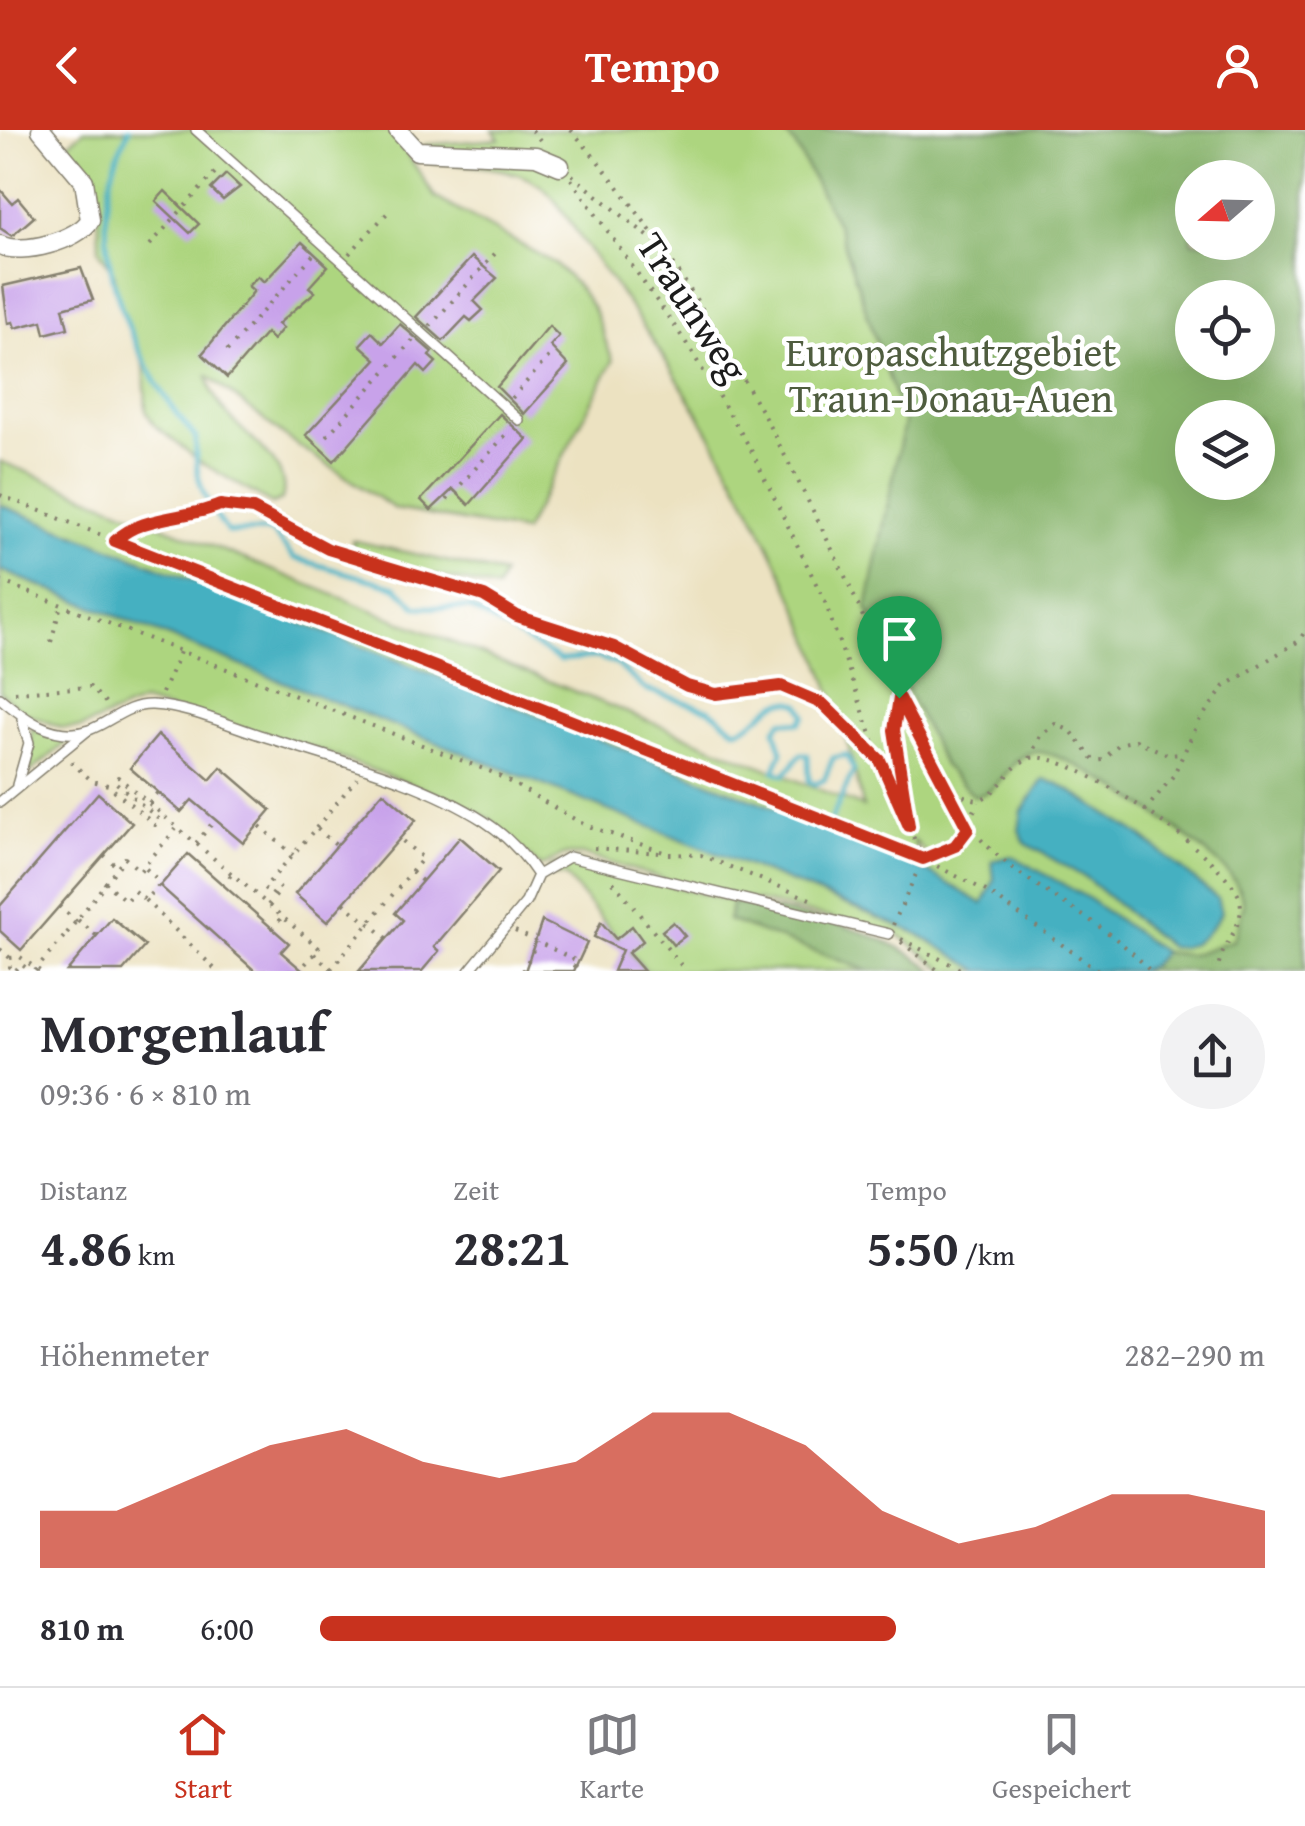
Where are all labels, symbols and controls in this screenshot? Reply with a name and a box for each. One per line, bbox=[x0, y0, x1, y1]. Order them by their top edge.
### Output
text: Tempo bbox=[585, 33, 720, 98]
icon: back bbox=[40, 38, 95, 93]
icon: person bbox=[1210, 38, 1265, 93]
north arrow bbox=[1175, 160, 1275, 260]
map controls bbox=[1175, 160, 1275, 500]
street label: Traunweg bbox=[623, 220, 764, 393]
button: locate bbox=[1175, 280, 1275, 380]
park label: Europaschutzgebiet Traun-Donau-Auen bbox=[786, 322, 1116, 427]
button: layers bbox=[1175, 400, 1275, 500]
pin bbox=[857, 596, 942, 699]
icon: arrive bbox=[872, 611, 927, 666]
text: Morgenlauf bbox=[40, 992, 326, 1072]
button: share bbox=[1160, 1004, 1265, 1109]
text: 09:36 · 6 × 810 m bbox=[40, 1070, 251, 1117]
text: Distanz bbox=[40, 1169, 127, 1210]
text: Zeit bbox=[453, 1169, 499, 1210]
text: Tempo bbox=[867, 1169, 947, 1210]
text: 4.86 bbox=[40, 1210, 132, 1283]
text: 28:21 bbox=[453, 1210, 571, 1283]
text: 5:50 bbox=[867, 1210, 959, 1283]
text: km bbox=[132, 1234, 175, 1275]
text: /km bbox=[959, 1234, 1015, 1275]
text: Höhenmeter bbox=[40, 1331, 209, 1378]
text: 282–290 m bbox=[1124, 1331, 1265, 1378]
text: 810 m bbox=[40, 1605, 124, 1652]
text: 6:00 bbox=[200, 1605, 254, 1652]
tab: Start bbox=[174, 1707, 232, 1808]
tab: Karte bbox=[580, 1707, 644, 1808]
tab: Gespeichert bbox=[992, 1707, 1131, 1808]

